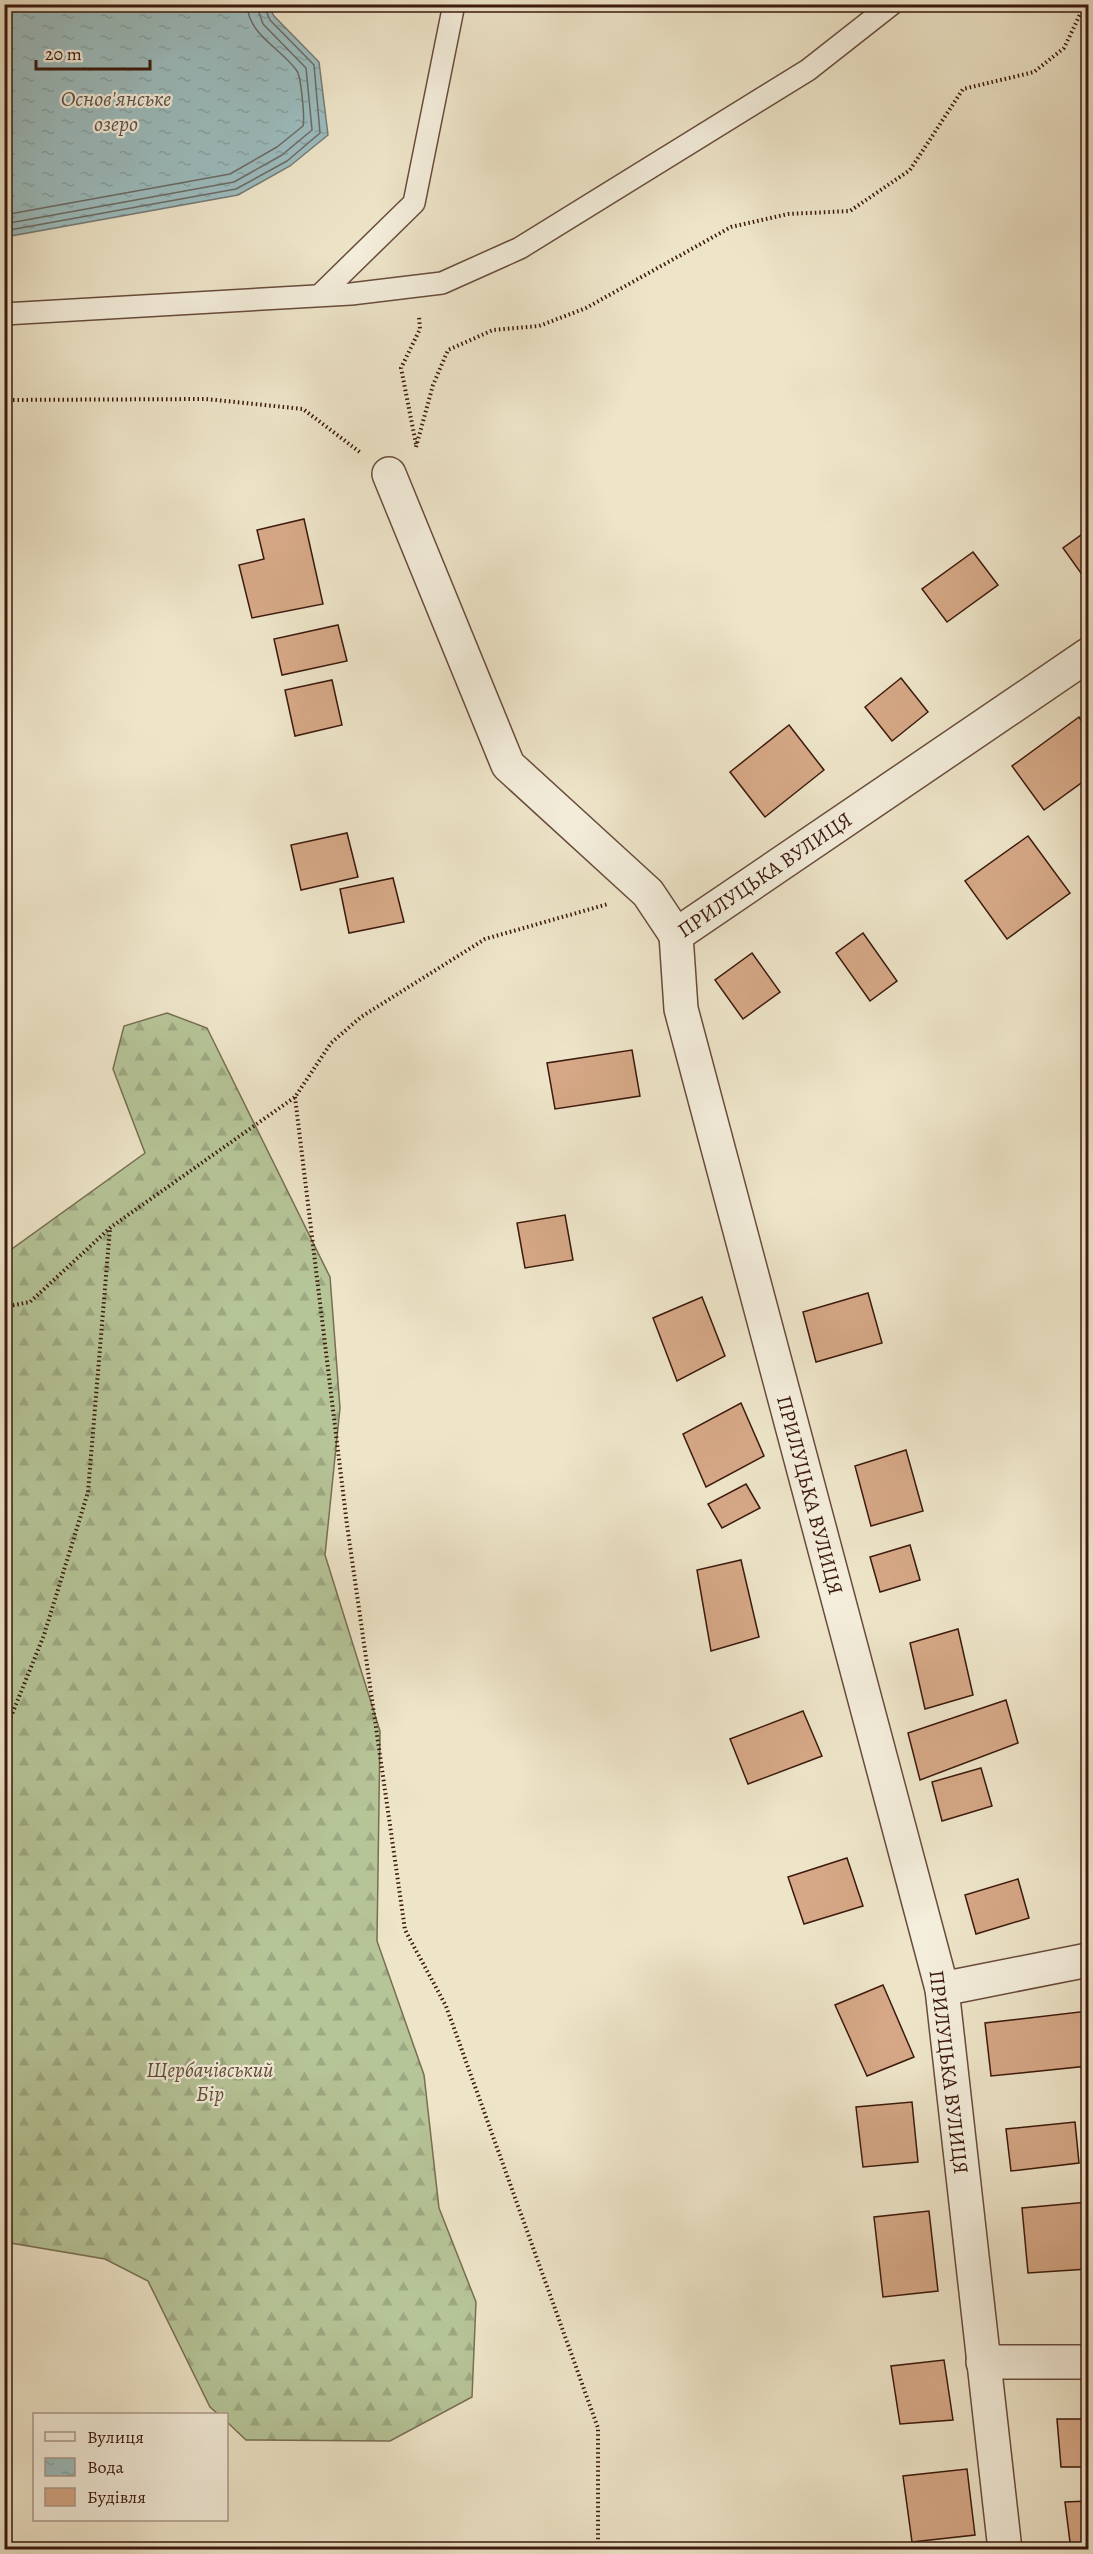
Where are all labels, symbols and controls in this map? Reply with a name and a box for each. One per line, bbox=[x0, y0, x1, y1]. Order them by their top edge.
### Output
scale bar bbox=[36, 33, 150, 71]
text: 20 m bbox=[45, 42, 82, 66]
water label: Основ'янське озеро bbox=[61, 84, 171, 139]
street label: ПРИЛУЦЬКА ВУЛИЦЯ bbox=[672, 805, 857, 944]
street label: ПРИЛУЦЬКА ВУЛИЦЯ bbox=[770, 1392, 850, 1598]
street label: ПРИЛУЦЬКА ВУЛИЦЯ bbox=[923, 1968, 975, 2176]
park label: Щербачівський Бір bbox=[146, 2056, 274, 2108]
legend bbox=[33, 2413, 228, 2521]
text: Вулиця bbox=[87, 2425, 144, 2449]
text: Вода bbox=[87, 2455, 125, 2479]
text: Будівля bbox=[87, 2485, 146, 2509]

